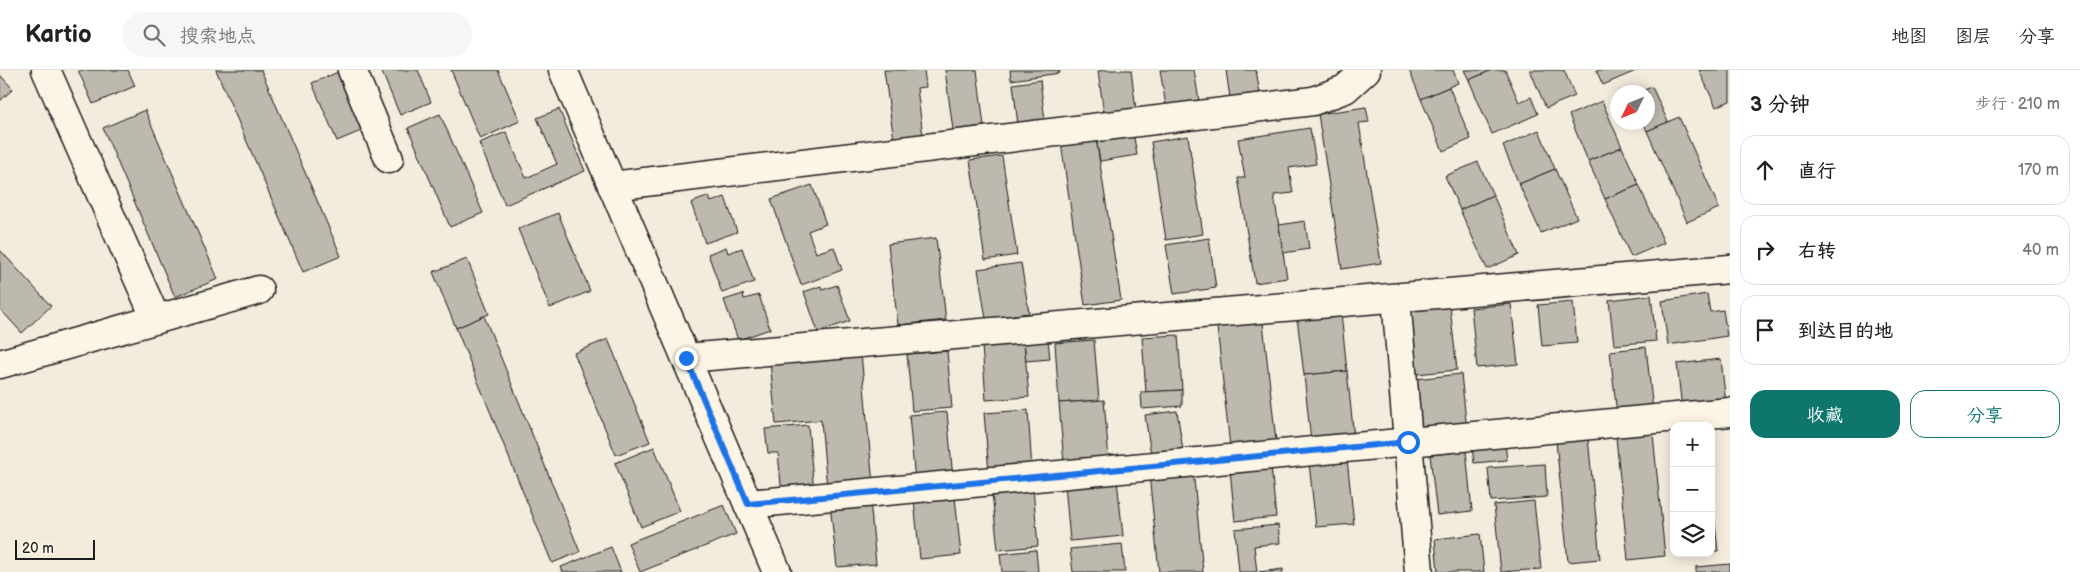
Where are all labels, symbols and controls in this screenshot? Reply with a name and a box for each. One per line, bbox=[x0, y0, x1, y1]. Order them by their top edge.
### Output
search box bbox=[122, 12, 472, 57]
text: Kartio bbox=[25, 20, 92, 49]
icon: search bbox=[140, 21, 168, 49]
text: 搜索地点 bbox=[180, 25, 256, 48]
text: 地图 bbox=[1891, 26, 1927, 47]
text: 图层 bbox=[1955, 26, 1991, 47]
text: 分享 bbox=[2019, 26, 2055, 47]
north arrow bbox=[1610, 85, 1655, 130]
text: 3 分钟 bbox=[1750, 92, 1810, 117]
text: 步行 · 210 m bbox=[1975, 95, 2060, 114]
icon: ahead bbox=[1751, 156, 1779, 184]
text: 直行 bbox=[1798, 160, 1836, 183]
text: 170 m bbox=[2018, 161, 2059, 180]
icon: right bbox=[1751, 236, 1779, 264]
text: 右转 bbox=[1798, 240, 1836, 263]
text: 40 m bbox=[2022, 241, 2059, 260]
icon: arrive bbox=[1751, 316, 1779, 344]
text: 到达目的地 bbox=[1798, 320, 1893, 343]
route end bbox=[675, 347, 698, 370]
button: 收藏 bbox=[1750, 390, 1900, 438]
button: 分享 bbox=[1910, 390, 2060, 438]
map controls bbox=[1670, 422, 1715, 557]
button: + bbox=[1670, 422, 1715, 467]
route start bbox=[1397, 431, 1420, 454]
button: − bbox=[1670, 467, 1715, 512]
button: layers bbox=[1670, 512, 1715, 557]
scale bar bbox=[15, 537, 95, 560]
text: 20 m bbox=[22, 540, 54, 557]

